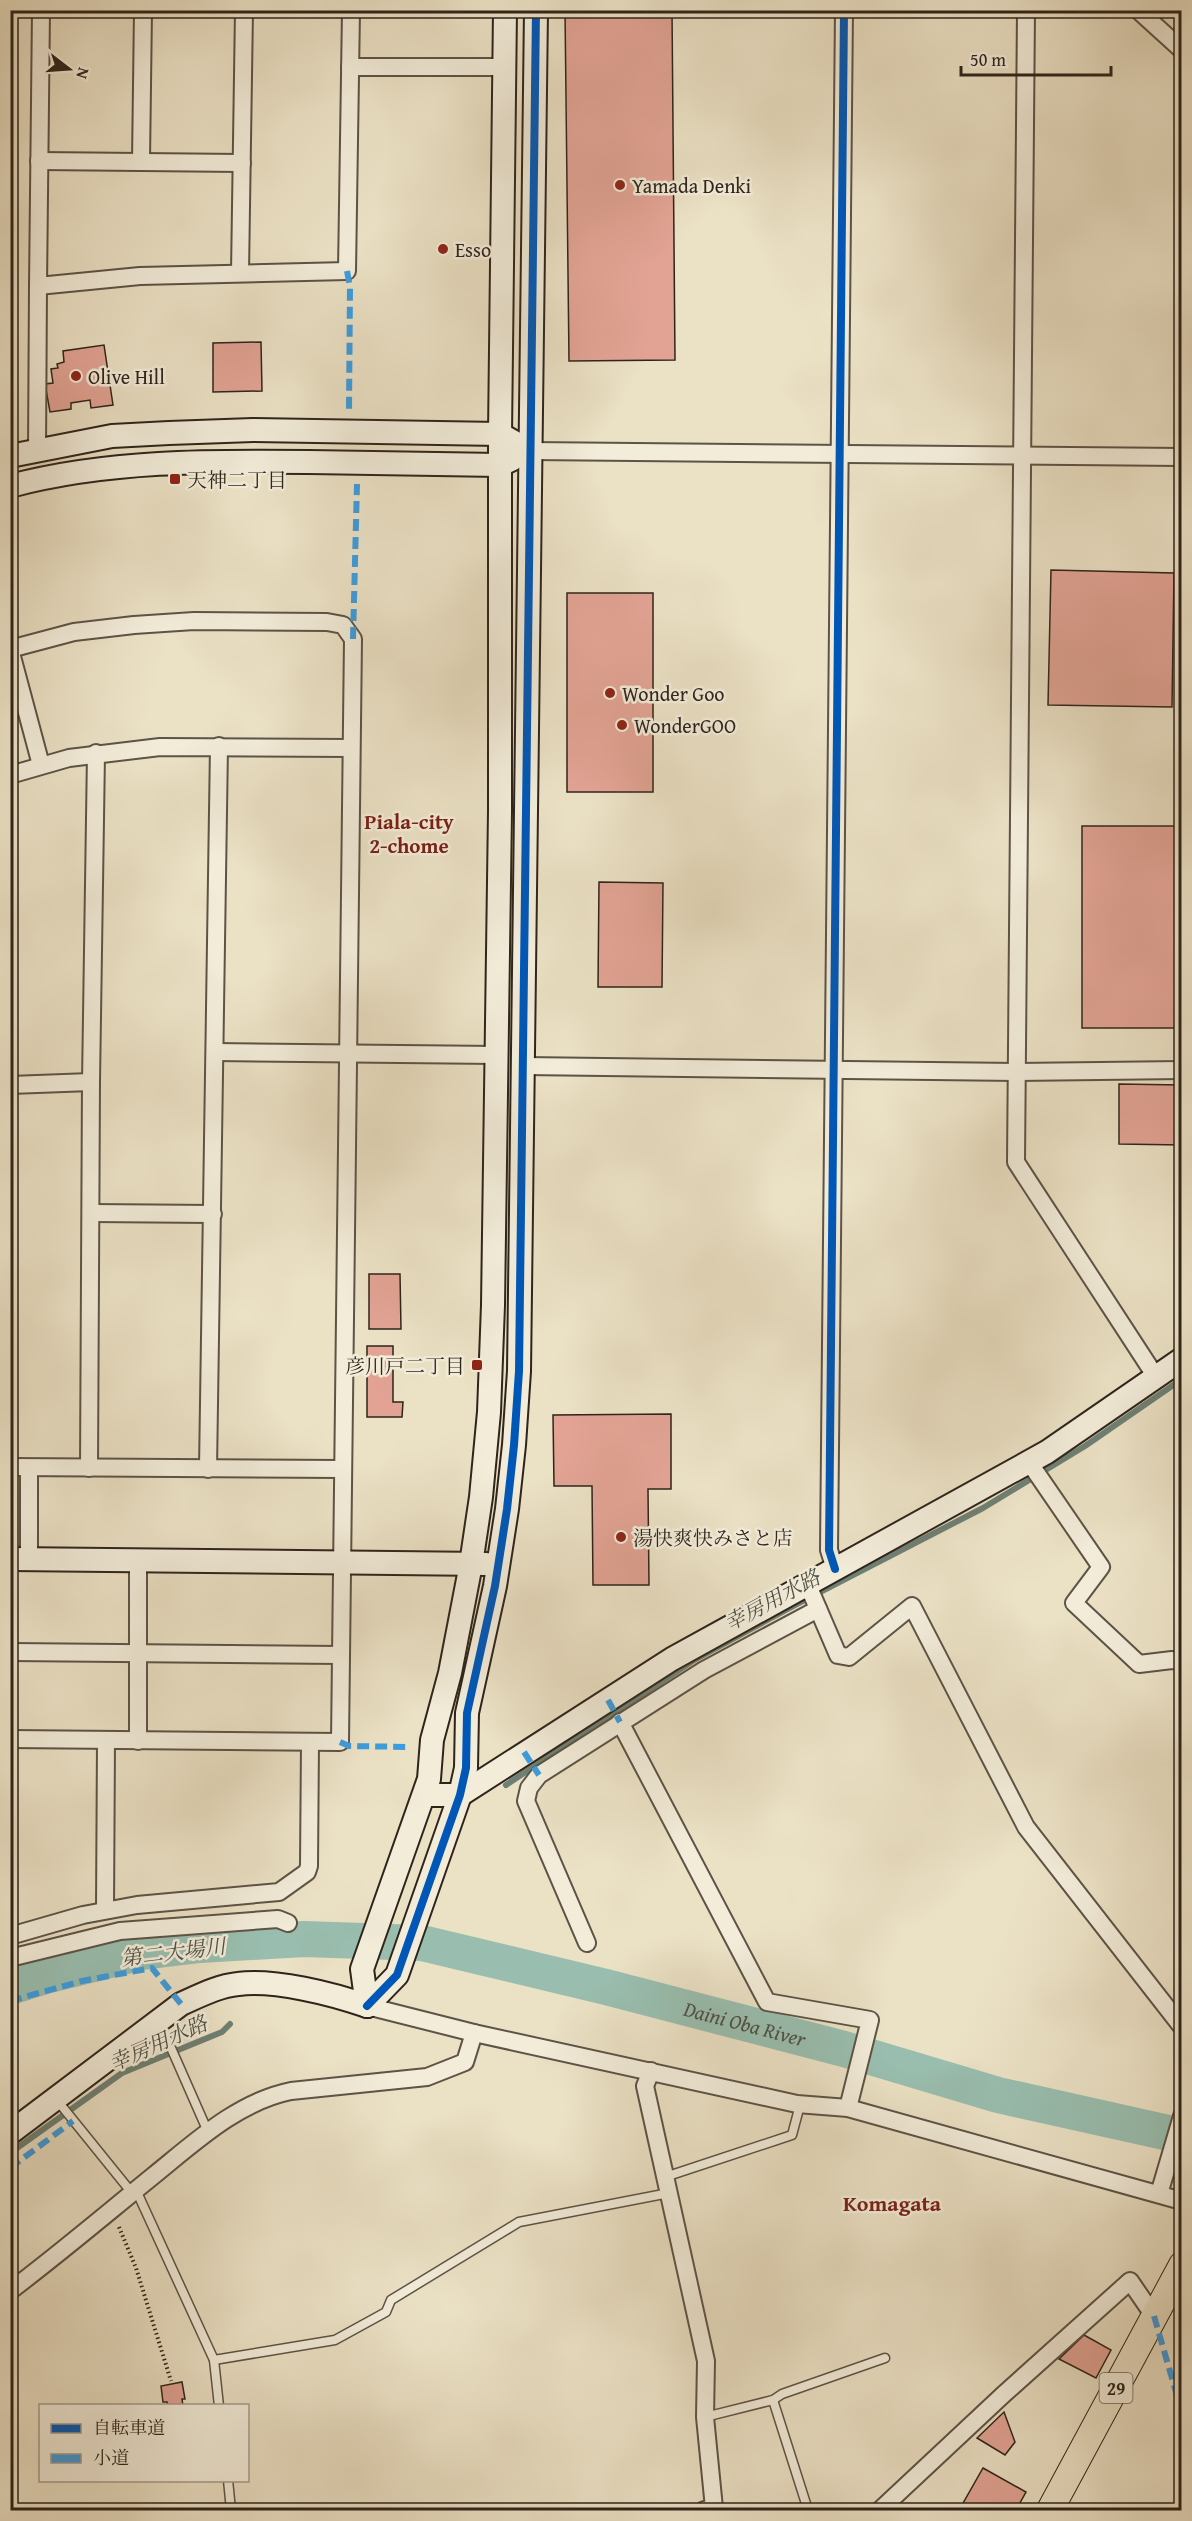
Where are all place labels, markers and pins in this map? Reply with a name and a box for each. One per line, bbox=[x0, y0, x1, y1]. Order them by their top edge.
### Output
place label: Yamada Denki bbox=[632, 171, 752, 200]
marker: Yamada Denki bbox=[613, 178, 627, 192]
place label: Esso bbox=[455, 235, 491, 264]
marker: Esso bbox=[436, 242, 450, 256]
place label: Olive Hill bbox=[88, 362, 165, 391]
marker: Olive Hill bbox=[69, 369, 83, 383]
place label: 天神二丁目 bbox=[187, 465, 287, 494]
marker: 天神二丁目 bbox=[168, 472, 182, 486]
place label: Wonder Goo bbox=[622, 679, 725, 708]
marker: Wonder Goo bbox=[603, 686, 617, 700]
place label: WonderGOO bbox=[634, 711, 736, 740]
marker: WonderGOO bbox=[615, 718, 629, 732]
place label: 彦川戸二丁目 bbox=[345, 1351, 465, 1380]
marker: 彦川戸二丁目 bbox=[470, 1358, 484, 1372]
place label: 湯快爽快みさと店 bbox=[633, 1523, 793, 1552]
marker: 湯快爽快みさと店 bbox=[614, 1530, 628, 1544]

